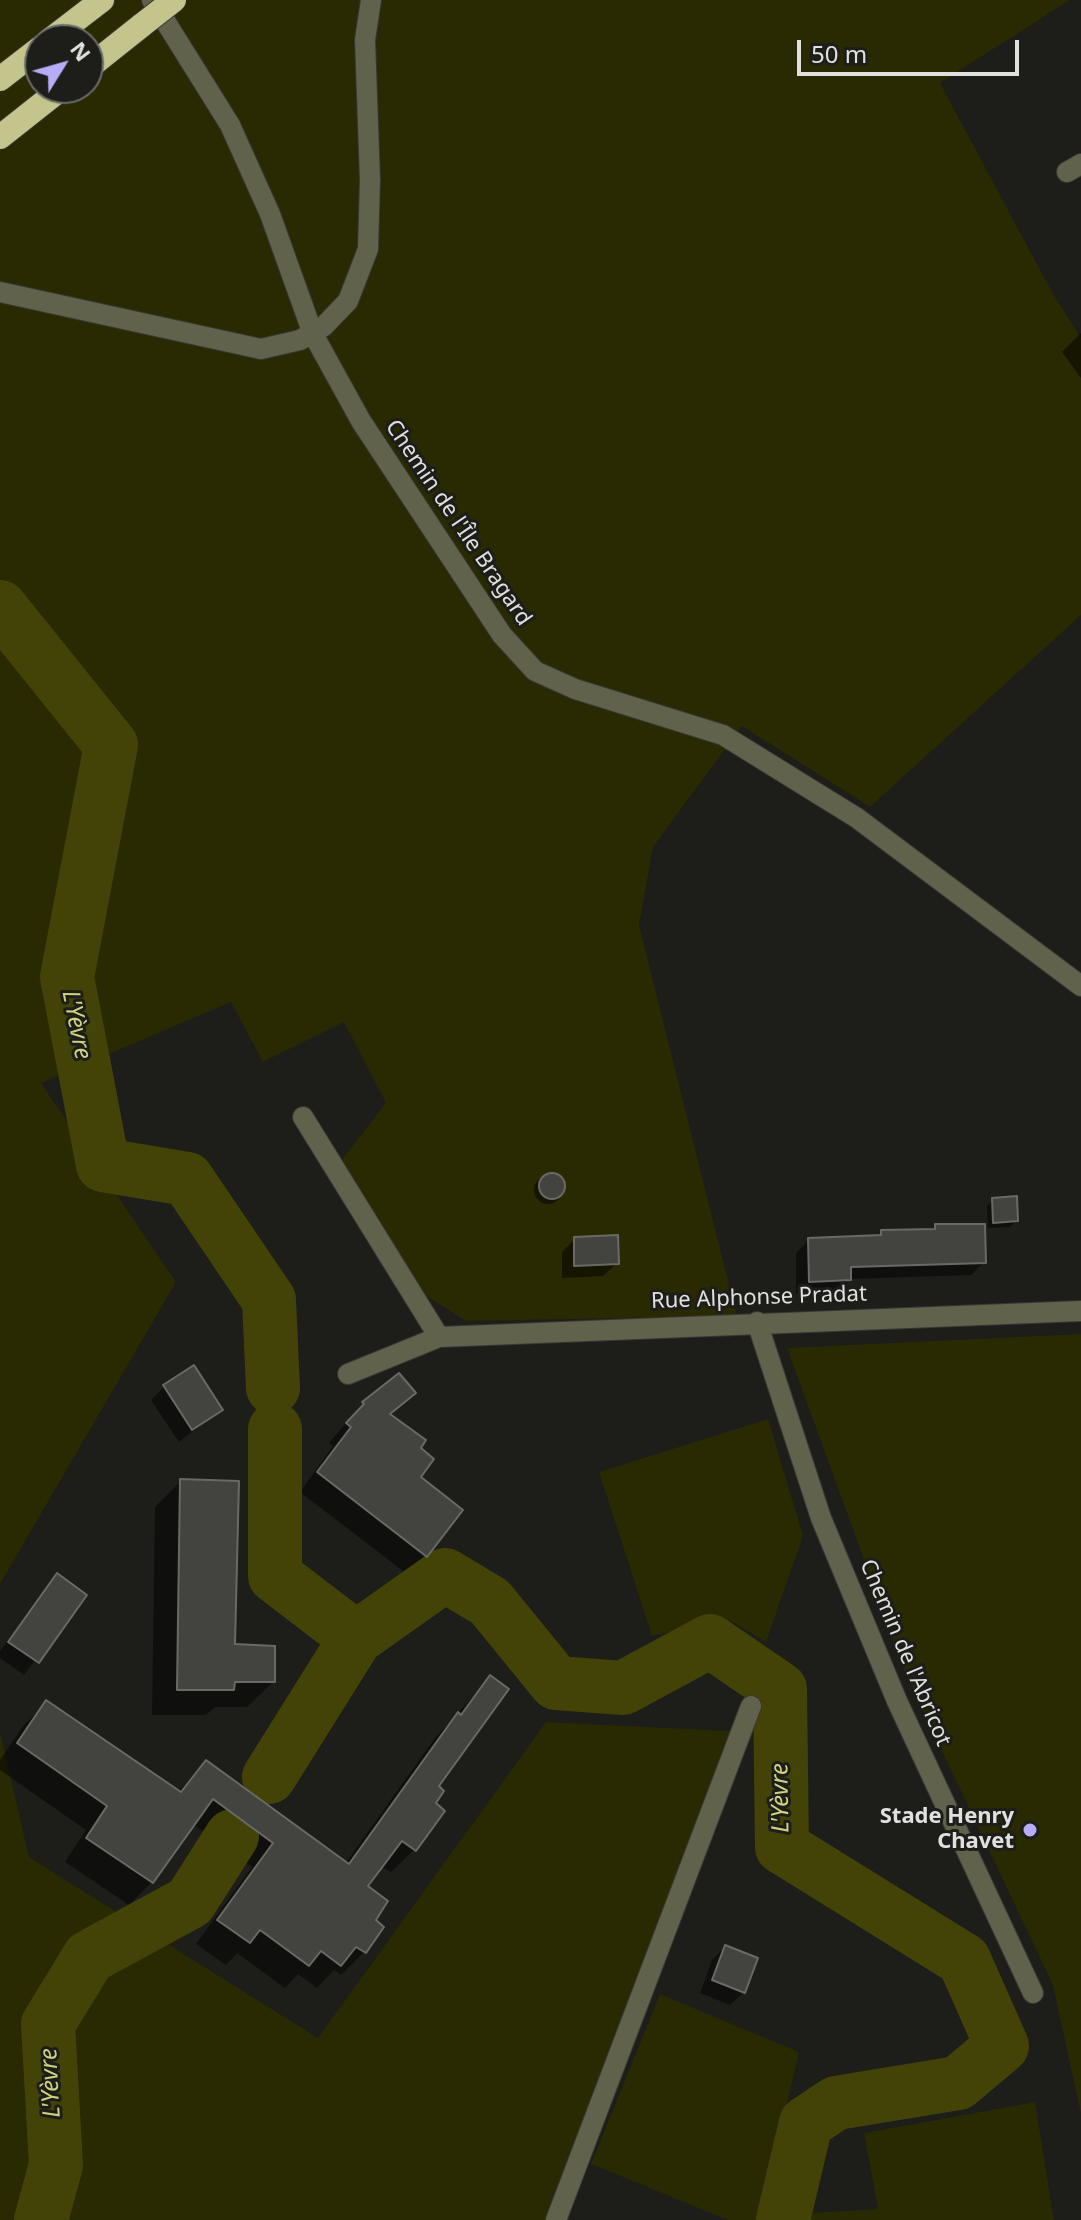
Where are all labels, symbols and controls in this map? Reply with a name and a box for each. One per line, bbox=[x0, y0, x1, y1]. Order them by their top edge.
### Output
north arrow bbox=[24, 24, 104, 104]
scale bar bbox=[801, 24, 1023, 74]
text: N bbox=[64, 35, 99, 67]
text: 50 m bbox=[811, 37, 867, 70]
street label: Chemin de l'Île Bragard bbox=[379, 415, 537, 631]
water label: L'Yèvre bbox=[55, 988, 97, 1062]
street label: Rue Alphonse Pradat bbox=[651, 1281, 867, 1315]
street label: Chemin de l'Abricot bbox=[854, 1556, 956, 1750]
water label: L'Yèvre bbox=[766, 1763, 796, 1833]
place label: Stade Henry Chavet bbox=[880, 1804, 1014, 1856]
marker: Stade Henry Chavet bbox=[1021, 1821, 1039, 1839]
water label: L'Yèvre bbox=[35, 2047, 67, 2119]

